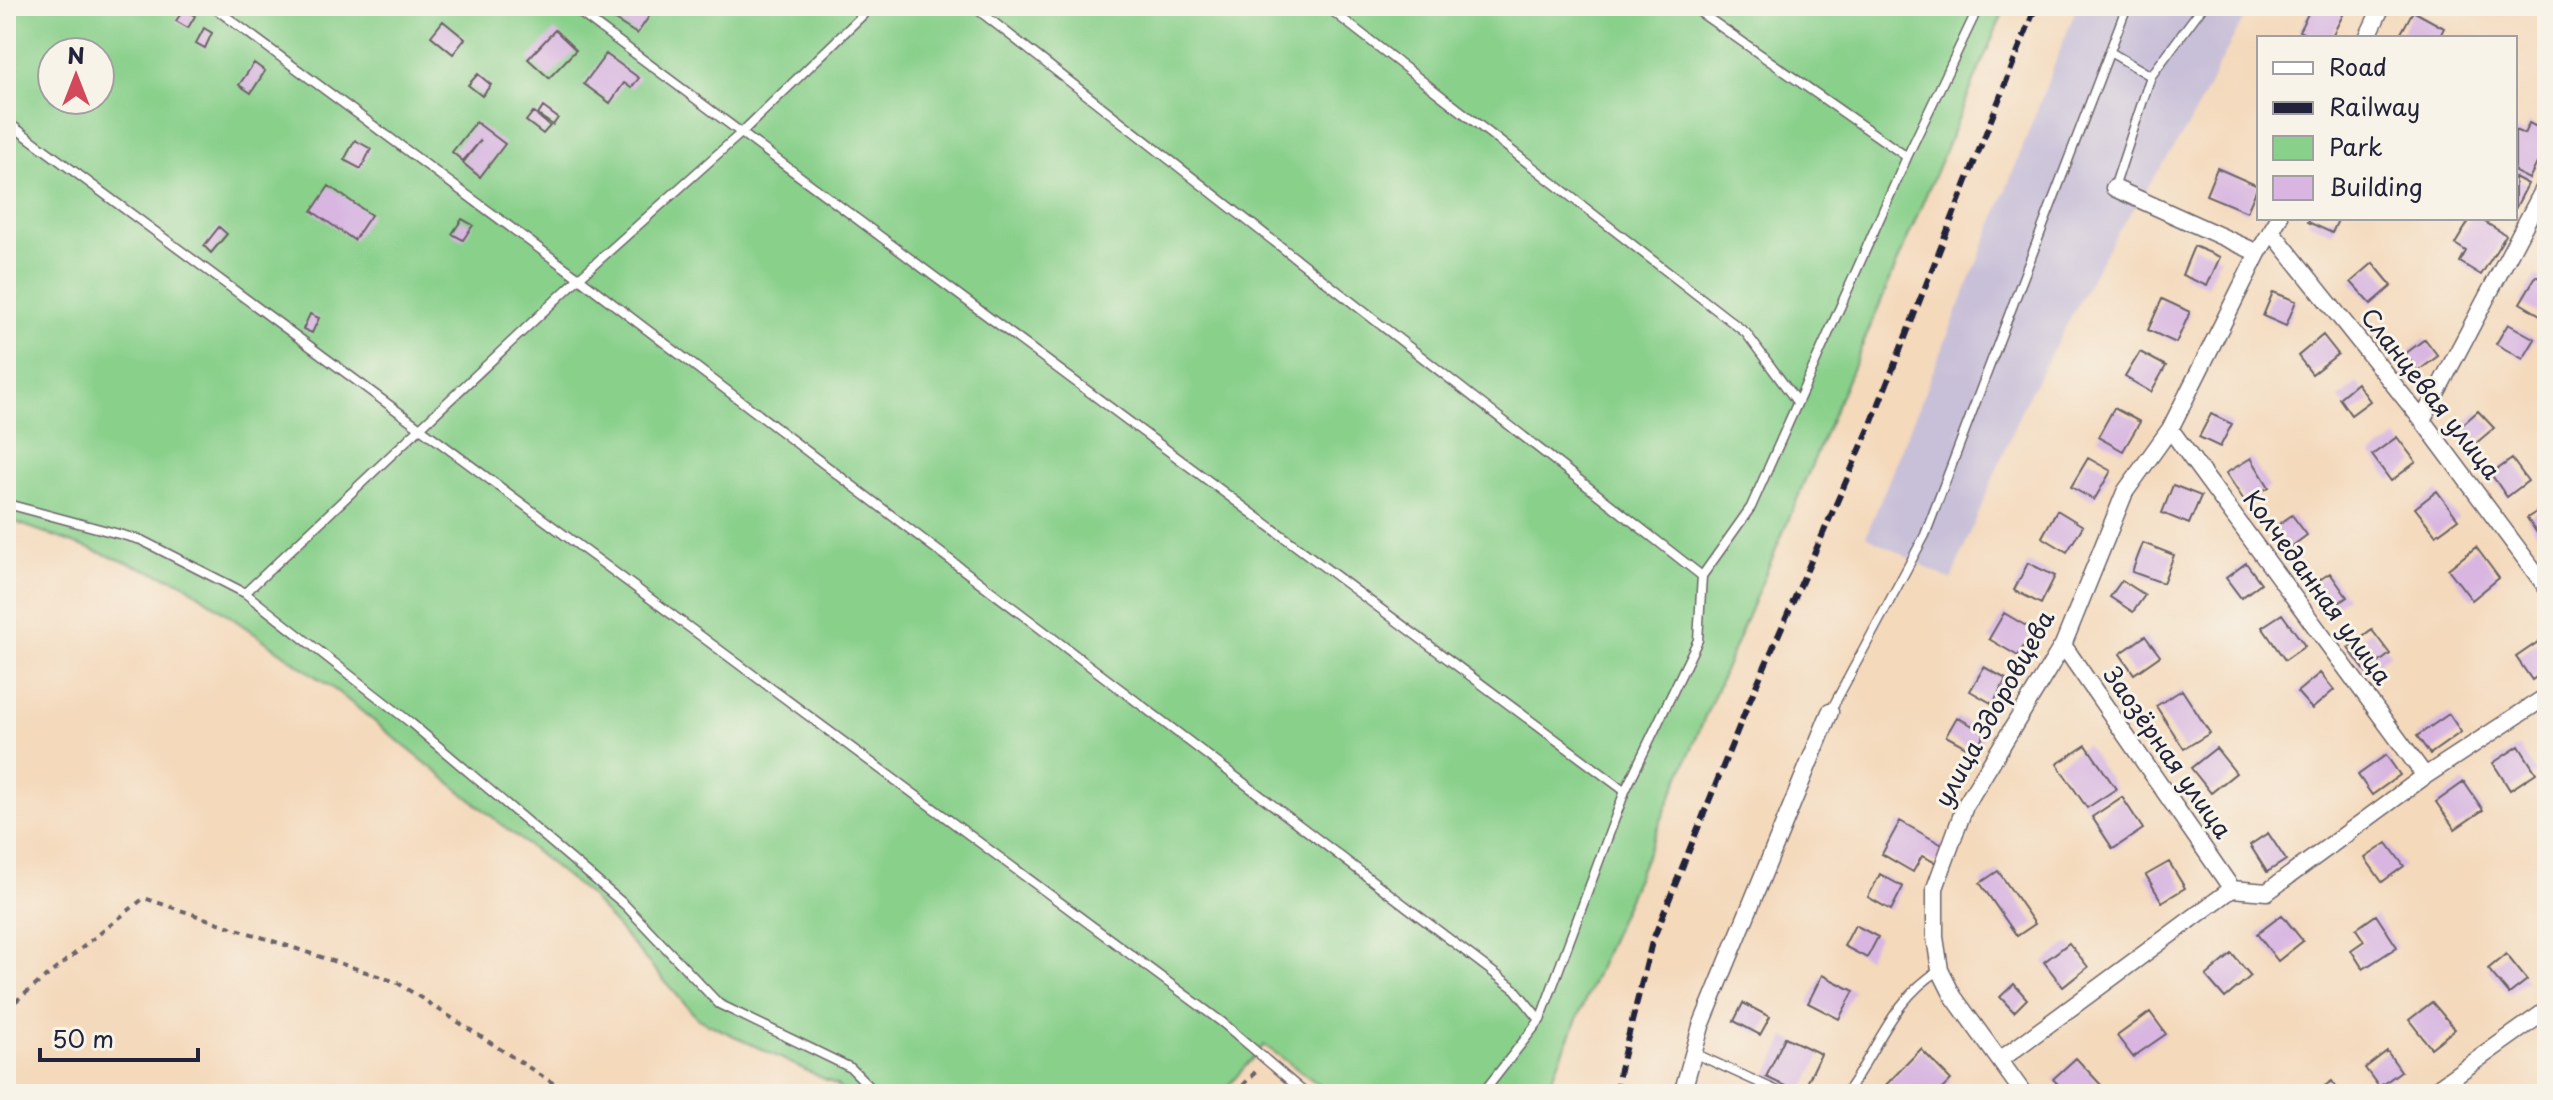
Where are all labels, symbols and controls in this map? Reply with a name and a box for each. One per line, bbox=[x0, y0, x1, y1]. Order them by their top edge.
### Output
north arrow bbox=[36, 36, 116, 116]
legend bbox=[2257, 36, 2517, 220]
text: N bbox=[67, 38, 85, 71]
text: Road bbox=[2329, 48, 2387, 84]
text: Railway bbox=[2329, 88, 2420, 124]
text: Park bbox=[2329, 128, 2383, 164]
text: Building bbox=[2329, 168, 2423, 204]
street label: Сланцевая улица bbox=[2353, 299, 2510, 486]
street label: Колчеданная улица bbox=[2236, 482, 2402, 692]
street label: улица Здоровцева bbox=[1924, 603, 2062, 813]
street label: Заозёрная улица bbox=[2096, 659, 2242, 845]
scale bar bbox=[40, 1012, 198, 1062]
text: 50 m bbox=[52, 1020, 114, 1056]

